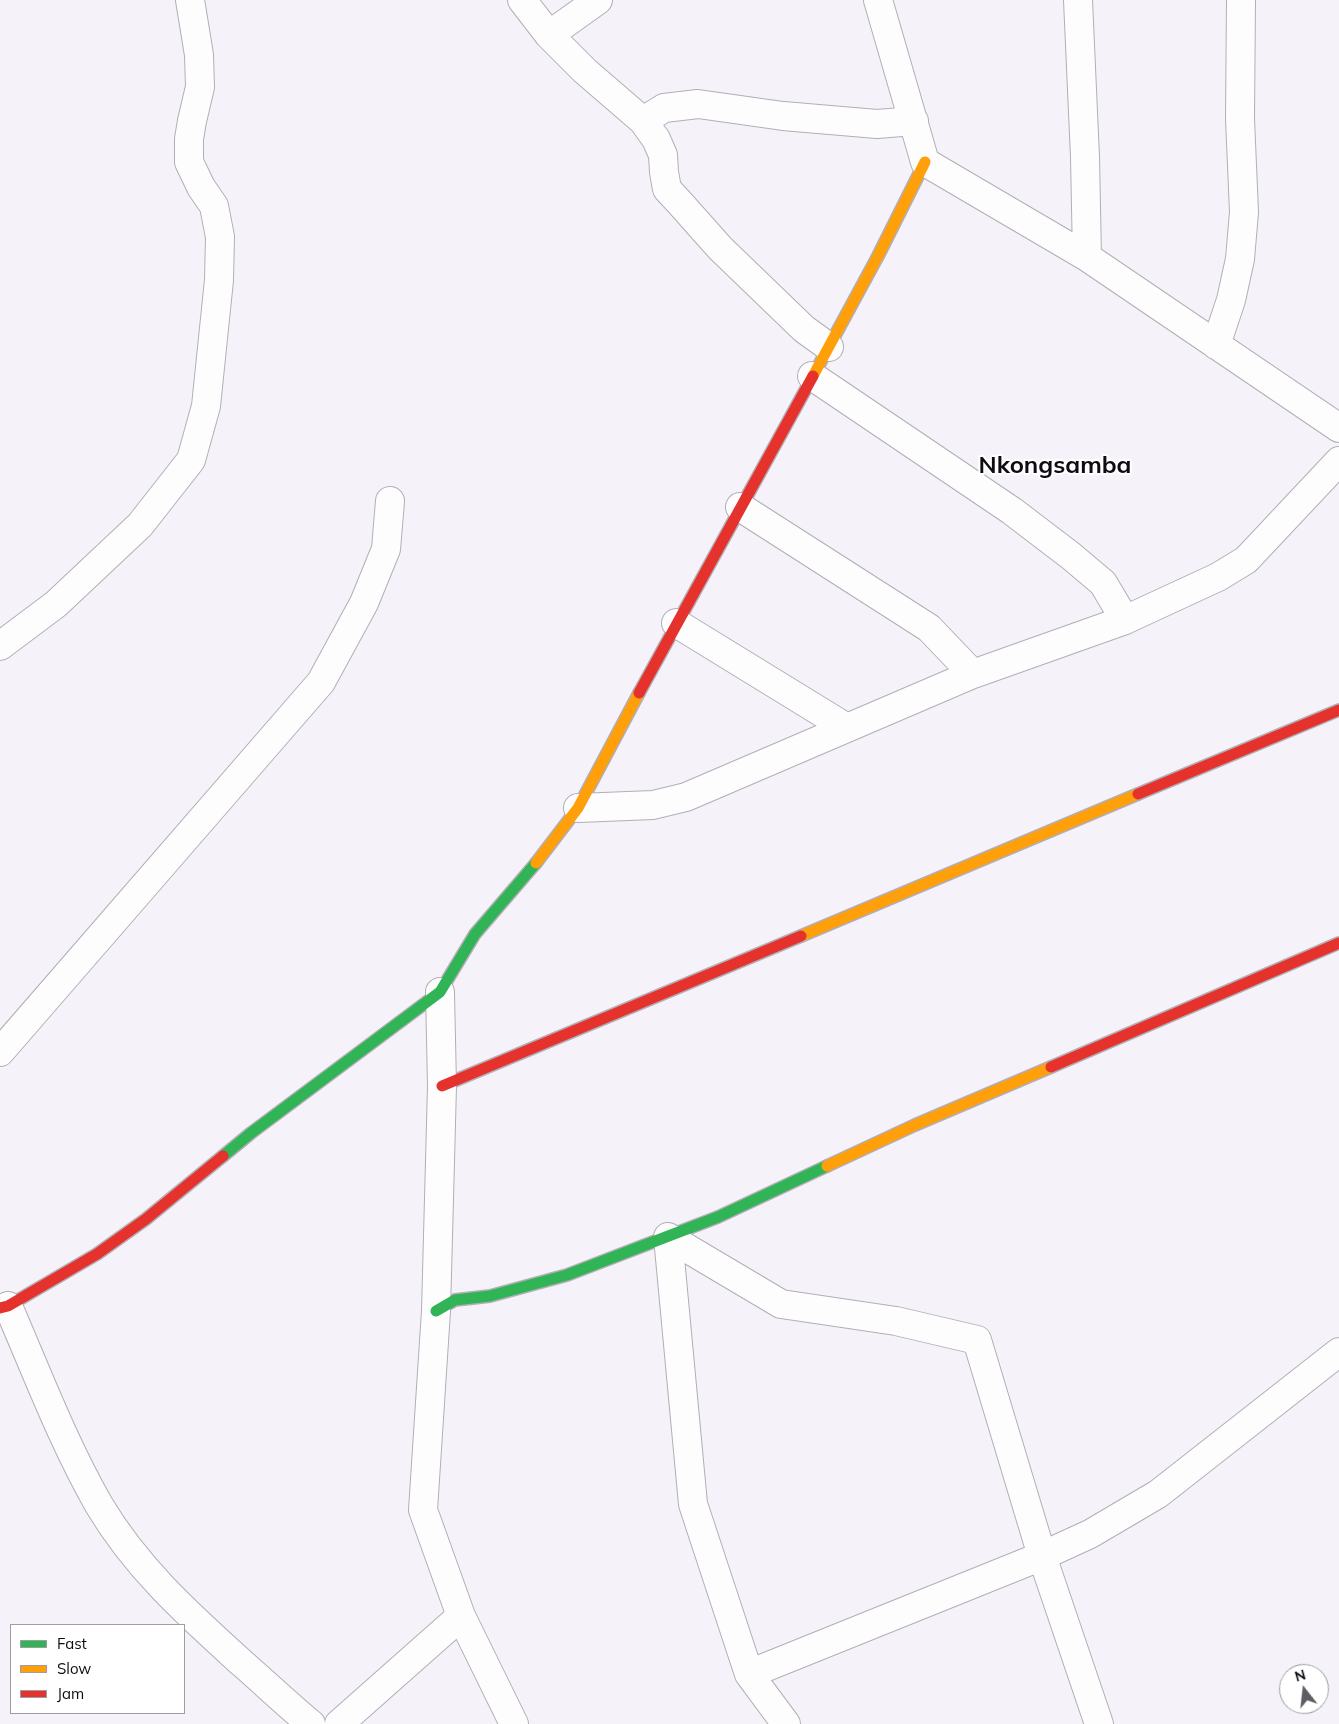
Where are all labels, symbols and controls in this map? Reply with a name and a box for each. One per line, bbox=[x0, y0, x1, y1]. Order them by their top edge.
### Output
district label: Nkongsamba bbox=[979, 452, 1131, 480]
legend bbox=[10, 1624, 185, 1714]
text: Fast bbox=[57, 1634, 87, 1653]
text: Slow bbox=[57, 1659, 91, 1678]
north arrow bbox=[1279, 1664, 1329, 1714]
text: N bbox=[1293, 1665, 1308, 1686]
text: Jam bbox=[57, 1684, 84, 1703]

